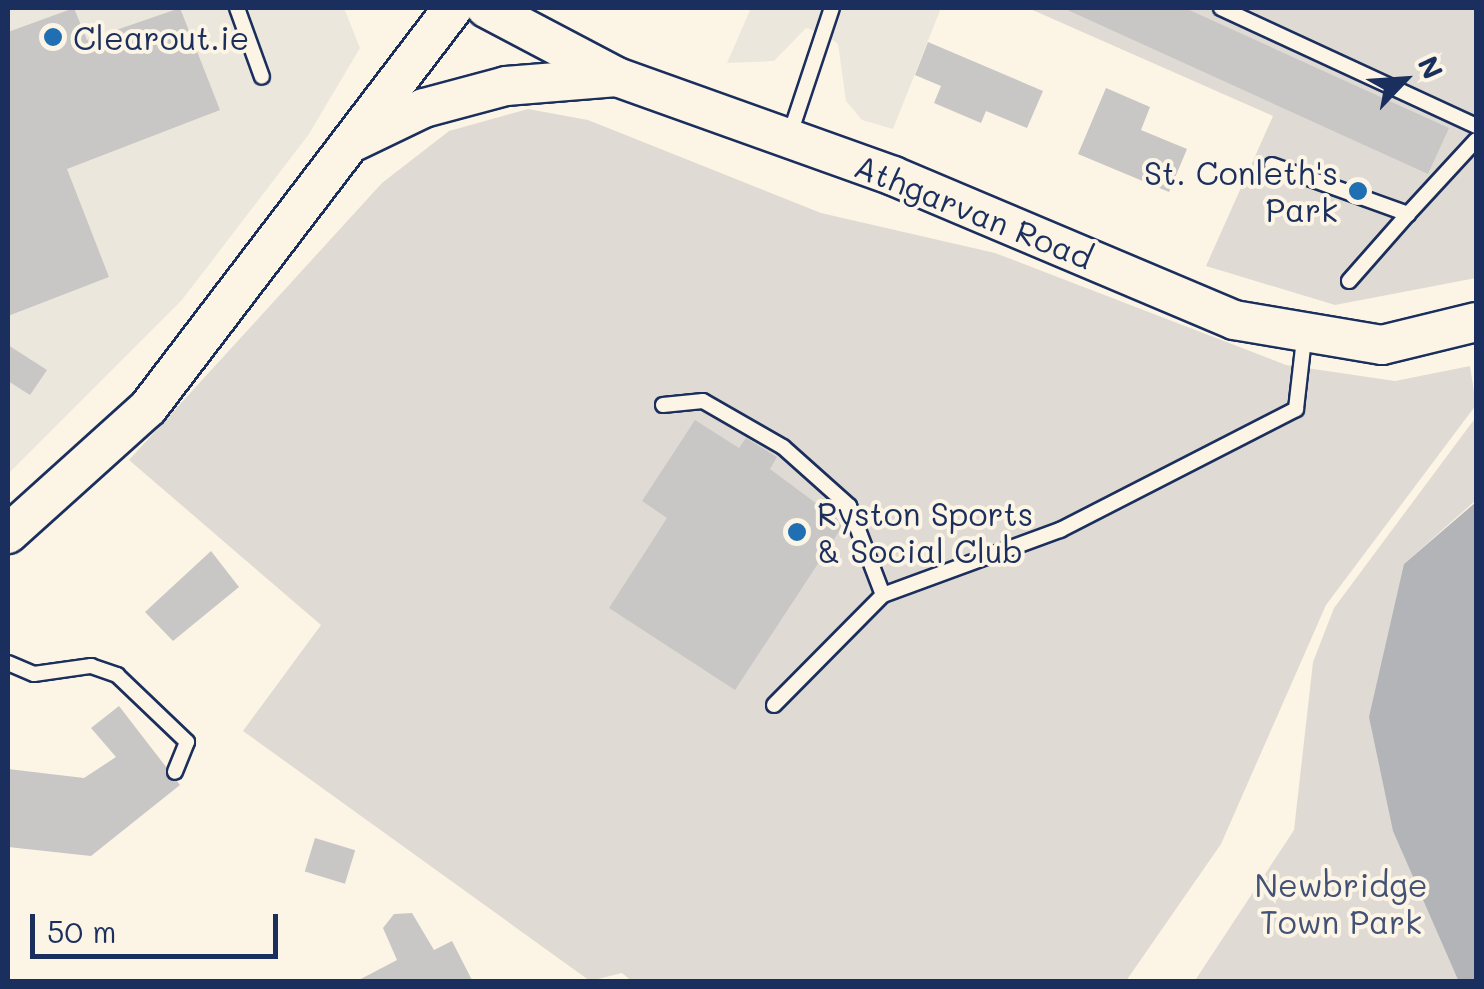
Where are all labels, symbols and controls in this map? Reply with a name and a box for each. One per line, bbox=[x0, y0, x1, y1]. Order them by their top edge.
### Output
place label: Clearout.ie bbox=[73, 18, 249, 56]
marker: Clearout.ie bbox=[42, 26, 64, 48]
north arrow bbox=[1354, 30, 1454, 130]
text: N bbox=[1410, 50, 1452, 85]
street label: Athgarvan Road bbox=[849, 146, 1099, 276]
place label: St. Conleth's Park bbox=[1144, 154, 1338, 229]
marker: St. Conleth's Park bbox=[1347, 180, 1369, 202]
place label: Ryston Sports & Social Club bbox=[817, 495, 1033, 570]
marker: Ryston Sports & Social Club bbox=[786, 521, 808, 543]
park label: Newbridge Town Park bbox=[1254, 866, 1428, 941]
scale bar bbox=[35, 894, 282, 956]
text: 50 m bbox=[47, 911, 117, 951]

